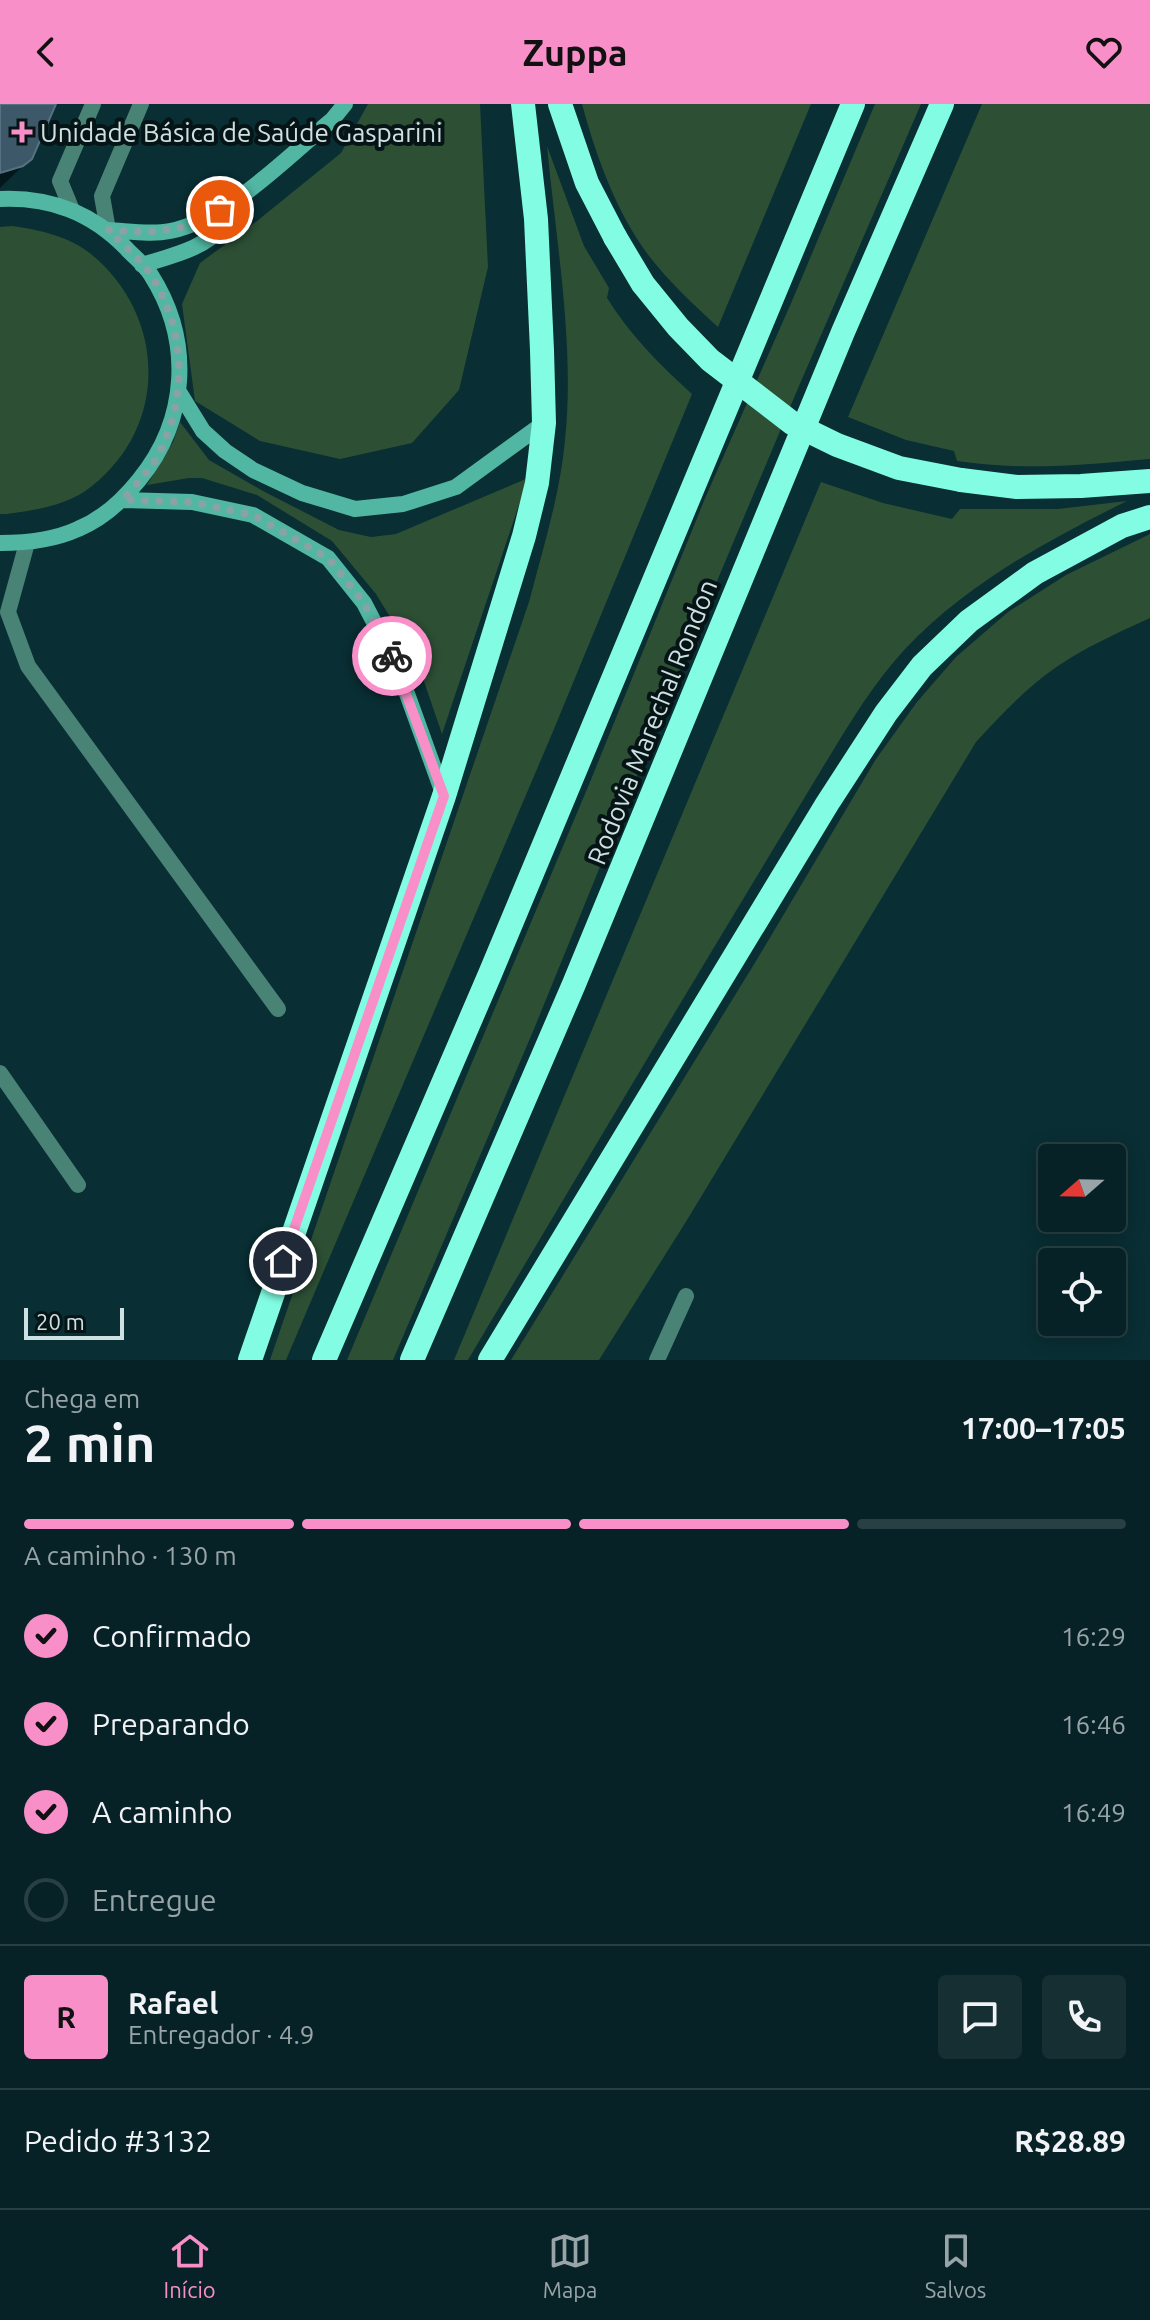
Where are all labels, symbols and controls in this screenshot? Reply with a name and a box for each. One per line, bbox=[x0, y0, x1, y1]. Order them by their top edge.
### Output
icon: back bbox=[24, 30, 68, 74]
icon: heart bbox=[1082, 30, 1126, 74]
text: Zuppa bbox=[522, 32, 628, 73]
place label: Unidade Básica de Saúde Gasparini bbox=[40, 118, 443, 147]
marker: Unidade Básica de Saúde Gasparini bbox=[11, 121, 33, 143]
pin bbox=[186, 176, 254, 244]
icon: bag bbox=[198, 188, 242, 232]
street label: Rodovia Marechal Rondon bbox=[581, 575, 723, 869]
courier bbox=[352, 616, 432, 696]
icon: bike bbox=[370, 634, 414, 678]
north arrow bbox=[1038, 1144, 1126, 1232]
map controls bbox=[1038, 1144, 1126, 1336]
pin bbox=[249, 1227, 317, 1295]
icon: home bbox=[261, 1239, 305, 1283]
button: locate bbox=[1038, 1248, 1126, 1336]
scale bar bbox=[24, 1304, 124, 1340]
text: 20 m bbox=[36, 1309, 85, 1334]
text: Chega em bbox=[24, 1384, 140, 1413]
text: 17:00–17:05 bbox=[961, 1411, 1126, 1445]
text: 2 min bbox=[24, 1414, 155, 1472]
text: A caminho · 130 m bbox=[24, 1541, 237, 1570]
icon: check bbox=[24, 1614, 68, 1658]
text: Confirmado bbox=[92, 1619, 252, 1653]
text: 16:29 bbox=[1061, 1622, 1126, 1651]
icon: check bbox=[24, 1702, 68, 1746]
text: Preparando bbox=[92, 1707, 250, 1741]
text: 16:46 bbox=[1061, 1710, 1126, 1739]
icon: check bbox=[24, 1790, 68, 1834]
text: A caminho bbox=[92, 1795, 233, 1829]
text: 16:49 bbox=[1061, 1798, 1126, 1827]
text: Entregue bbox=[92, 1883, 217, 1917]
button: chat bbox=[938, 1975, 1022, 2059]
button: phone bbox=[1042, 1975, 1126, 2059]
text: Rafael bbox=[128, 1986, 218, 2020]
text: R bbox=[56, 2000, 76, 2034]
text: Entregador · 4.9 bbox=[128, 2020, 314, 2049]
text: Pedido #3132 bbox=[24, 2124, 212, 2158]
text: R$28.89 bbox=[1014, 2124, 1126, 2158]
tab: Início bbox=[164, 2229, 216, 2302]
tab: Mapa bbox=[543, 2229, 597, 2302]
tab: Salvos bbox=[925, 2229, 986, 2302]

